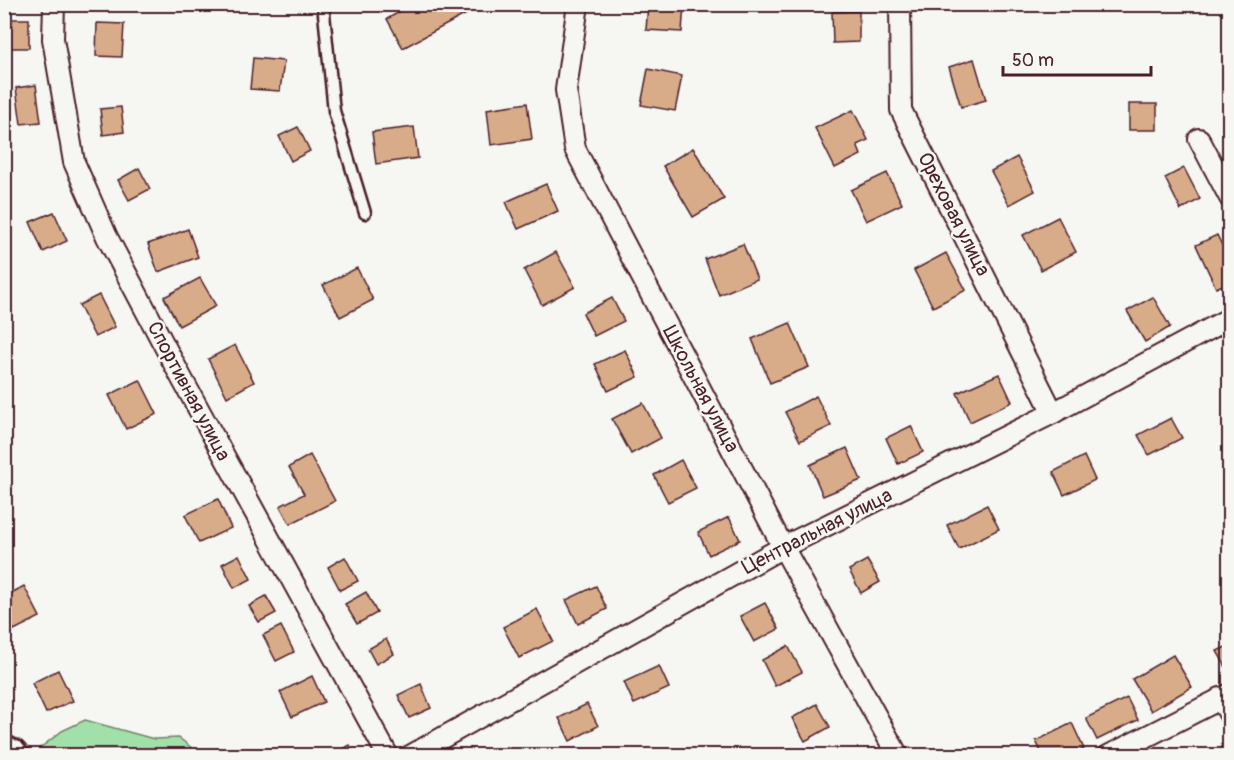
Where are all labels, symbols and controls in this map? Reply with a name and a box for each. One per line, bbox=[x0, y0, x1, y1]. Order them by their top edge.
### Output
scale bar bbox=[1003, 39, 1152, 77]
text: 50 m bbox=[1012, 49, 1054, 72]
street label: Ореховая улица bbox=[912, 148, 996, 280]
street label: Спортивная улица bbox=[142, 317, 236, 465]
street label: Школьная улица bbox=[657, 321, 745, 457]
street label: Центральная улица bbox=[738, 482, 896, 580]

